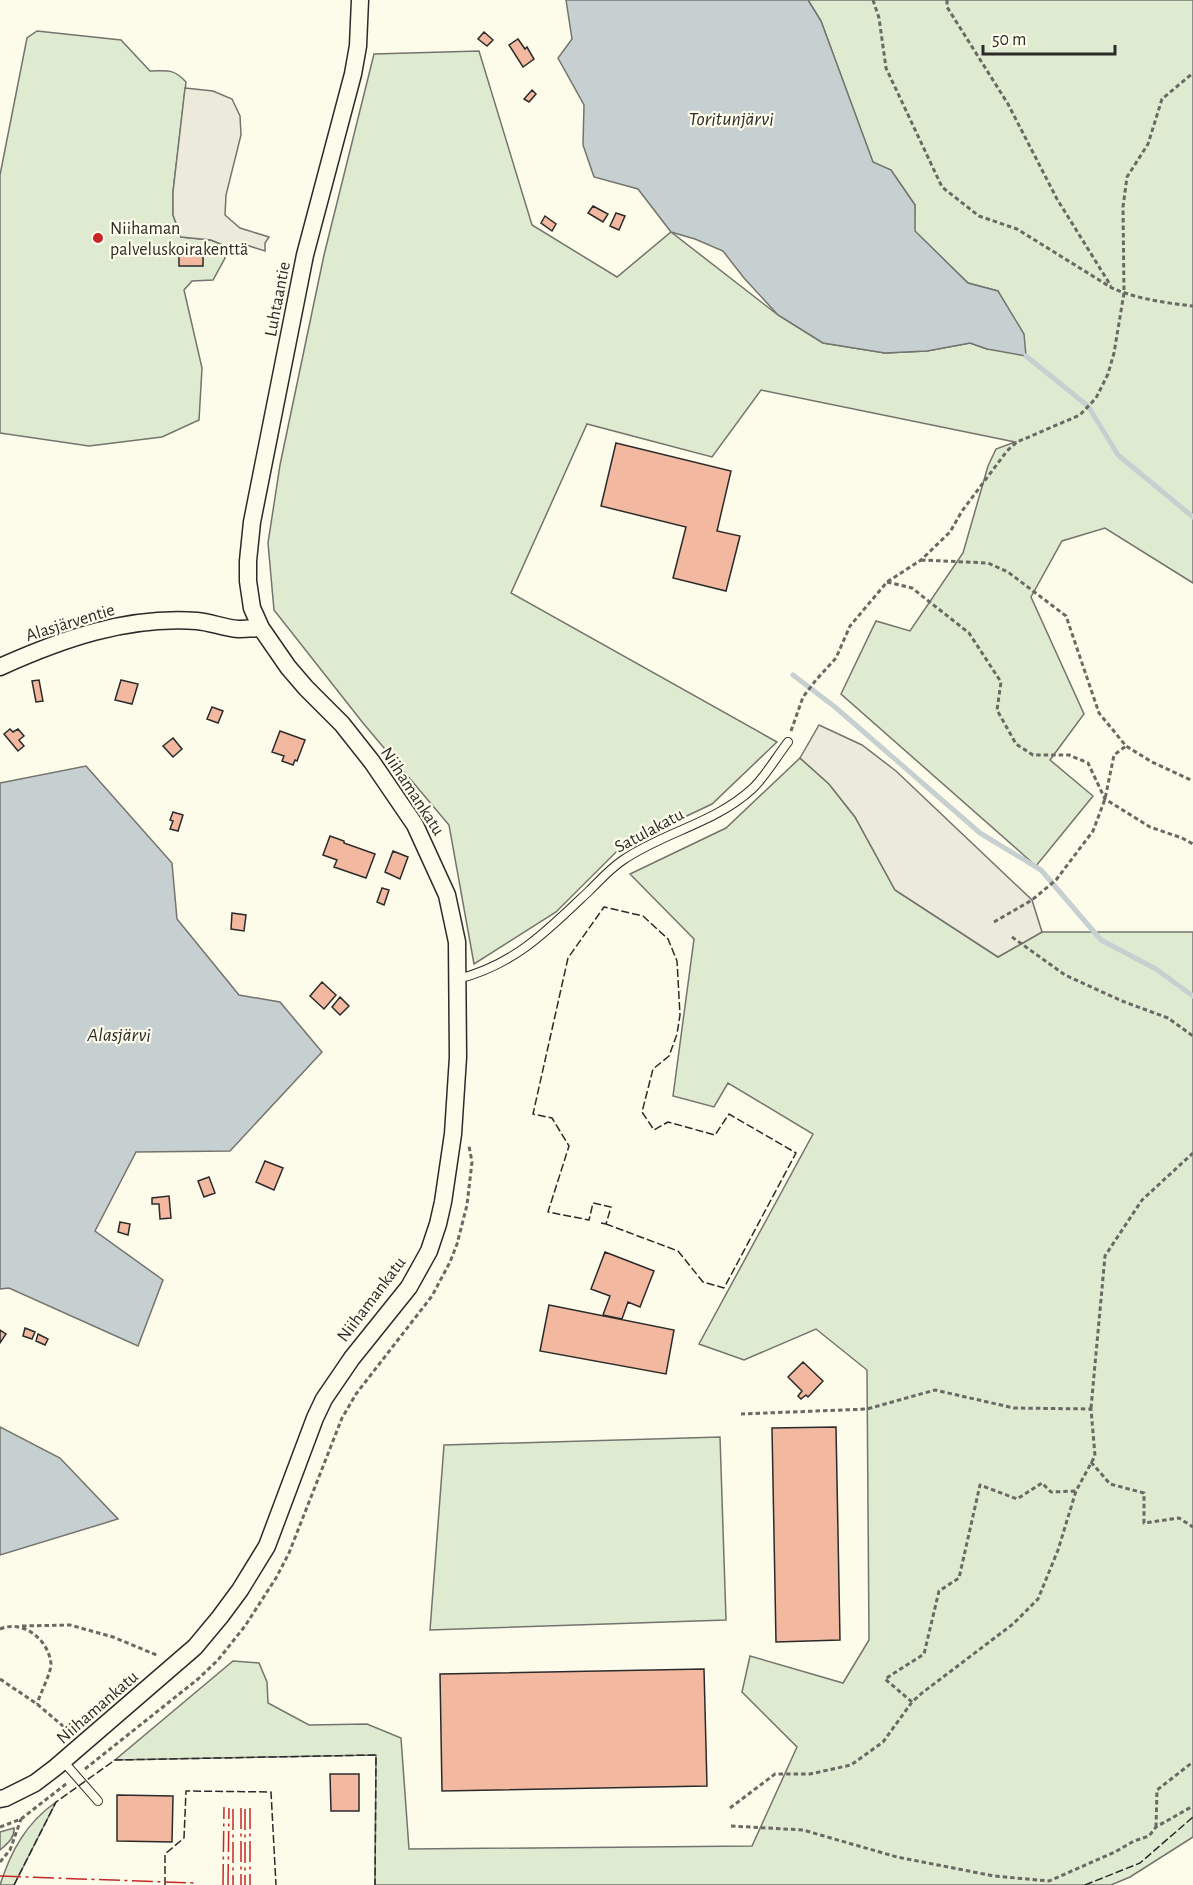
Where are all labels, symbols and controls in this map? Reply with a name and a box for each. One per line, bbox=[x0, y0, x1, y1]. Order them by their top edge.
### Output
scale bar bbox=[983, 18, 1115, 56]
text: 50 m bbox=[992, 31, 1026, 49]
water label: Toritunjärvi bbox=[688, 109, 774, 129]
place label: Niihaman palveluskoirakenttä bbox=[110, 220, 248, 259]
marker: Niihaman palveluskoirakenttä bbox=[91, 231, 105, 245]
street label: Luhtaantie bbox=[262, 260, 294, 338]
street label: Alasjärventie bbox=[24, 601, 117, 645]
street label: Niihamankatu bbox=[377, 744, 447, 839]
street label: Satulakatu bbox=[612, 805, 687, 856]
water label: Alasjärvi bbox=[86, 1025, 151, 1045]
street label: Niihamankatu bbox=[334, 1254, 410, 1346]
street label: Niihamankatu bbox=[53, 1668, 142, 1748]

